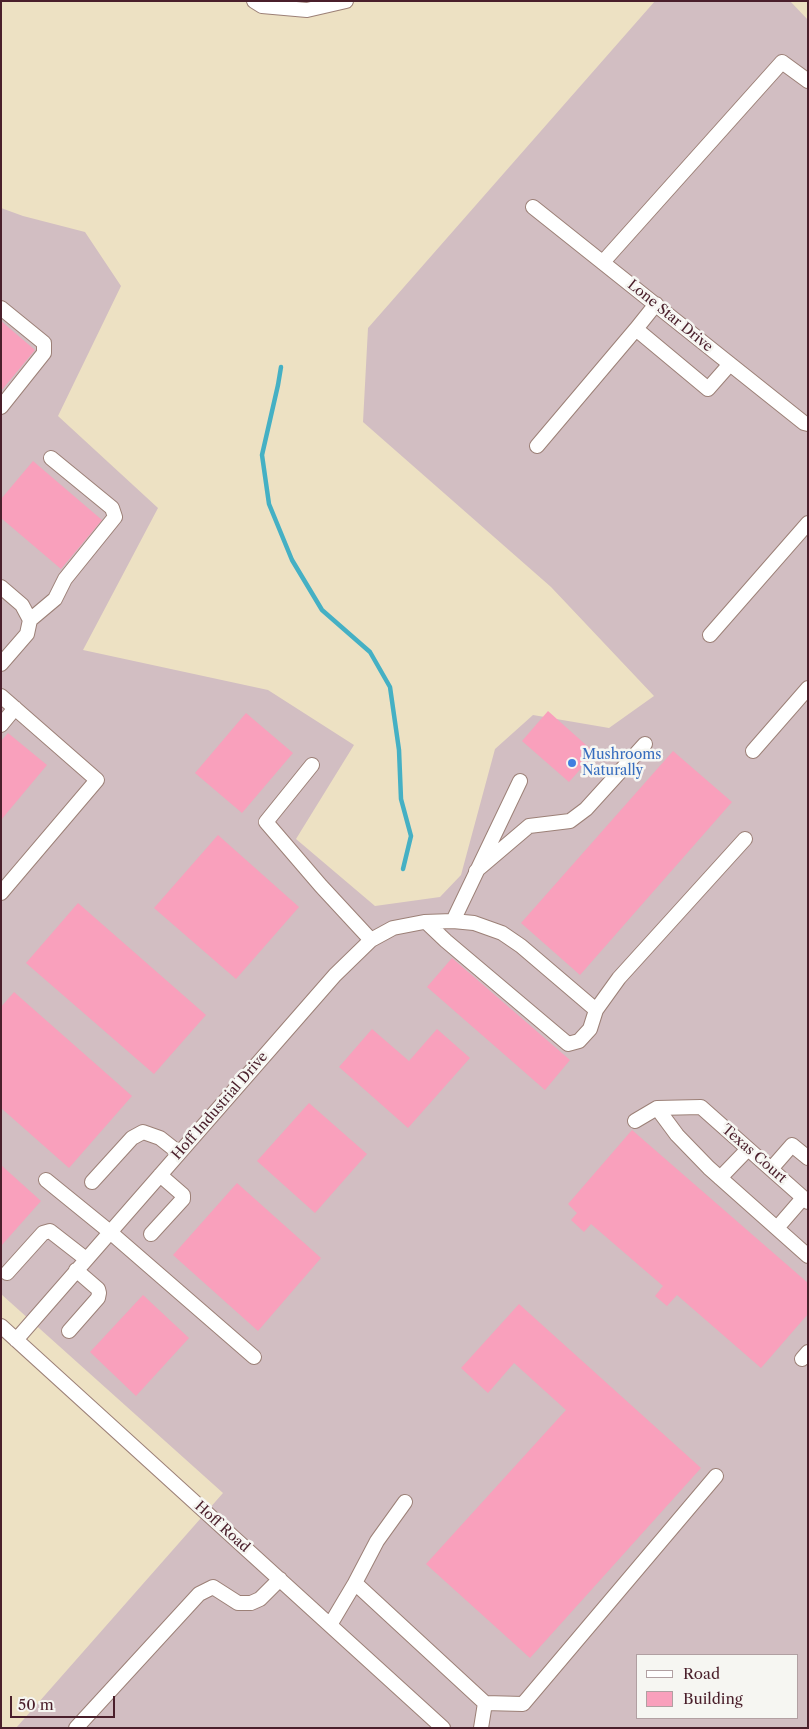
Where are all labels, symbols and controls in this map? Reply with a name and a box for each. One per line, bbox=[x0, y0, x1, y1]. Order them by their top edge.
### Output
street label: Lone Star Drive bbox=[624, 276, 716, 356]
place label: Mushrooms Naturally bbox=[582, 747, 661, 780]
marker: Mushrooms Naturally bbox=[566, 757, 578, 769]
street label: Hoff Industrial Drive bbox=[169, 1049, 271, 1163]
street label: Texas Court bbox=[718, 1121, 790, 1187]
street label: Hoff Road bbox=[191, 1498, 253, 1556]
legend bbox=[636, 1654, 799, 1719]
text: Road bbox=[683, 1664, 720, 1683]
scale bar bbox=[12, 1686, 118, 1718]
text: Building bbox=[683, 1689, 743, 1708]
text: 50 m bbox=[18, 1695, 54, 1714]

